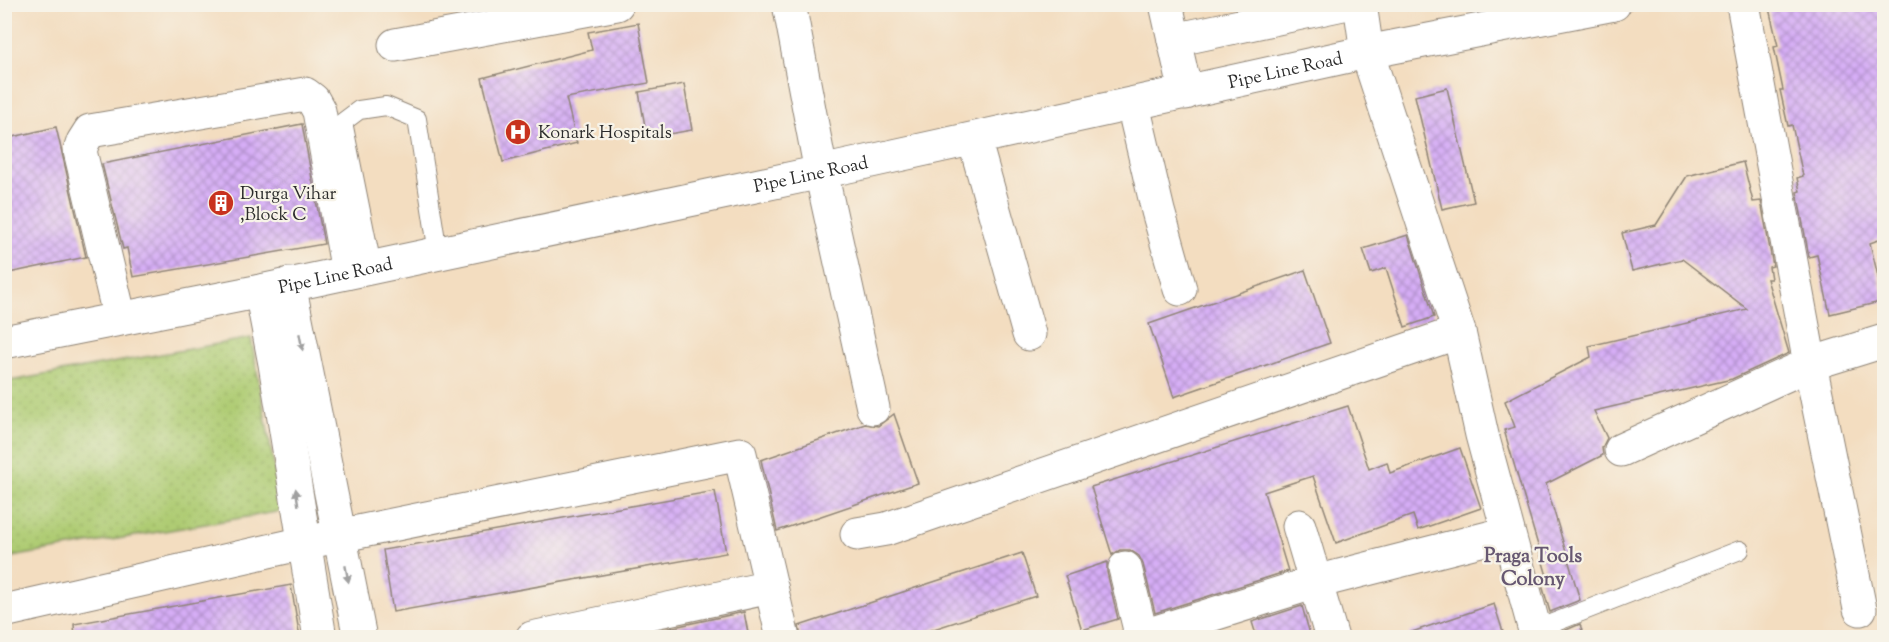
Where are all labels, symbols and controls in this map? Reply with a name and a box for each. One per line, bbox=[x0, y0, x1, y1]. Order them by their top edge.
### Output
street label: Pipe Line Road bbox=[1226, 47, 1345, 97]
hospital icon: Konark Hospitals bbox=[503, 117, 533, 147]
place label: Konark Hospitals bbox=[538, 121, 672, 147]
street label: Pipe Line Road bbox=[752, 151, 871, 201]
place label: Durga Vihar ,Block C bbox=[240, 182, 336, 229]
building icon: Durga Vihar ,Block C bbox=[206, 188, 236, 218]
street label: Pipe Line Road bbox=[276, 252, 395, 302]
one-way arrow bbox=[297, 332, 306, 351]
one-way arrow bbox=[292, 487, 301, 506]
district label: Praga Tools Colony bbox=[1484, 543, 1582, 595]
one-way arrow bbox=[343, 565, 352, 584]

